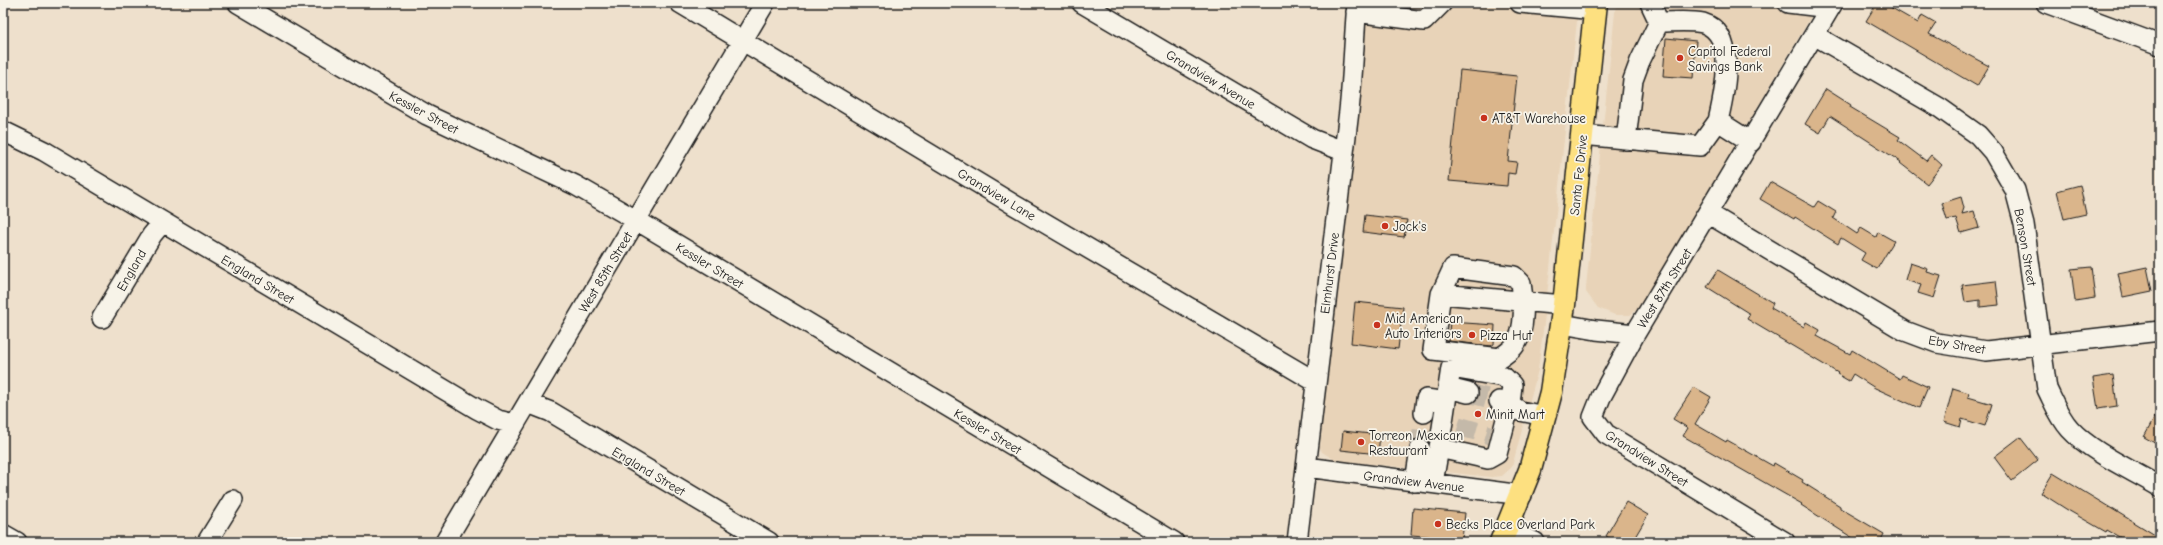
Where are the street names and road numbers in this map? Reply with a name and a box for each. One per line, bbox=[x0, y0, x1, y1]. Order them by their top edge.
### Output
street label: Grandview Avenue bbox=[1163, 47, 1259, 112]
street label: Kessler Street bbox=[387, 88, 462, 138]
street label: Santa Fe Drive bbox=[1567, 133, 1590, 216]
street label: Grandview Lane bbox=[955, 165, 1039, 224]
street label: Benson Street bbox=[2011, 207, 2040, 288]
street label: West 85th Street bbox=[575, 228, 636, 315]
street label: Elmhurst Drive bbox=[1317, 231, 1342, 314]
street label: Kessler Street bbox=[673, 239, 747, 292]
street label: West 87th Street bbox=[1634, 245, 1696, 331]
street label: England bbox=[114, 247, 149, 294]
street label: England Street bbox=[219, 252, 298, 308]
street label: Eby Street bbox=[1927, 332, 1988, 357]
street label: Kessler Street bbox=[951, 405, 1025, 458]
street label: Grandview Street bbox=[1603, 427, 1692, 491]
street label: England Street bbox=[610, 444, 689, 500]
street label: Grandview Avenue bbox=[1363, 468, 1466, 495]

